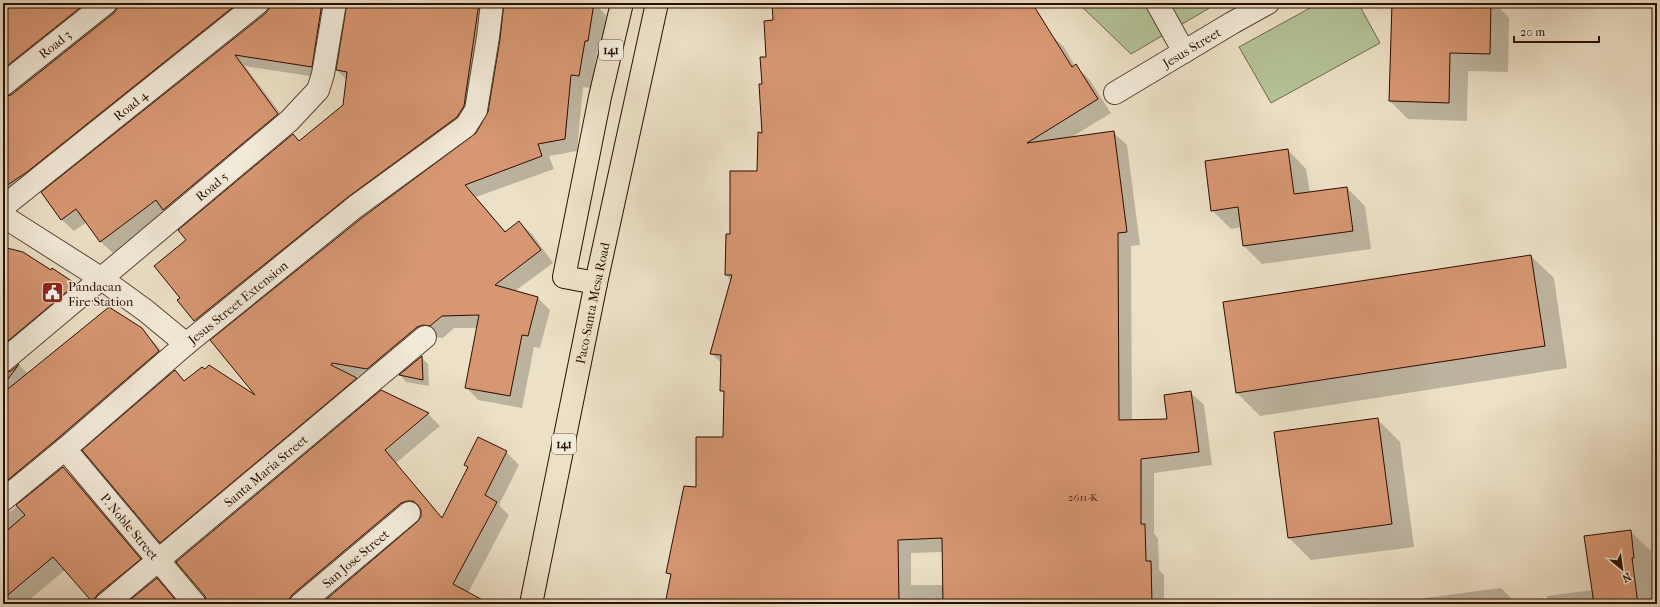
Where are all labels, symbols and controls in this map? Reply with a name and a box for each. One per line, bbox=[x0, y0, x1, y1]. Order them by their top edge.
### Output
scale bar bbox=[1514, 18, 1599, 44]
street label: Jesus Street bbox=[1159, 24, 1224, 71]
text: 20 m bbox=[1520, 25, 1545, 39]
street label: Road 3 bbox=[36, 27, 74, 62]
road number: 141 bbox=[599, 40, 623, 60]
street label: Road 4 bbox=[111, 87, 151, 124]
street label: Road 5 bbox=[193, 169, 231, 204]
street label: Paco-Santa Mesa Road bbox=[573, 240, 613, 365]
street label: Jesus Street Extension bbox=[184, 257, 291, 348]
place label: Pandacan Fire Station bbox=[68, 279, 134, 309]
public building icon: Pandacan Fire Station bbox=[40, 280, 66, 306]
street label: Santa Maria Street bbox=[221, 431, 311, 510]
road number: 141 bbox=[552, 434, 576, 454]
street label: P. Noble Street bbox=[97, 490, 162, 563]
house number: 2611-K bbox=[1068, 491, 1099, 504]
street label: San Jose Street bbox=[319, 526, 392, 591]
north arrow bbox=[1602, 549, 1642, 589]
text: N bbox=[1619, 570, 1633, 585]

